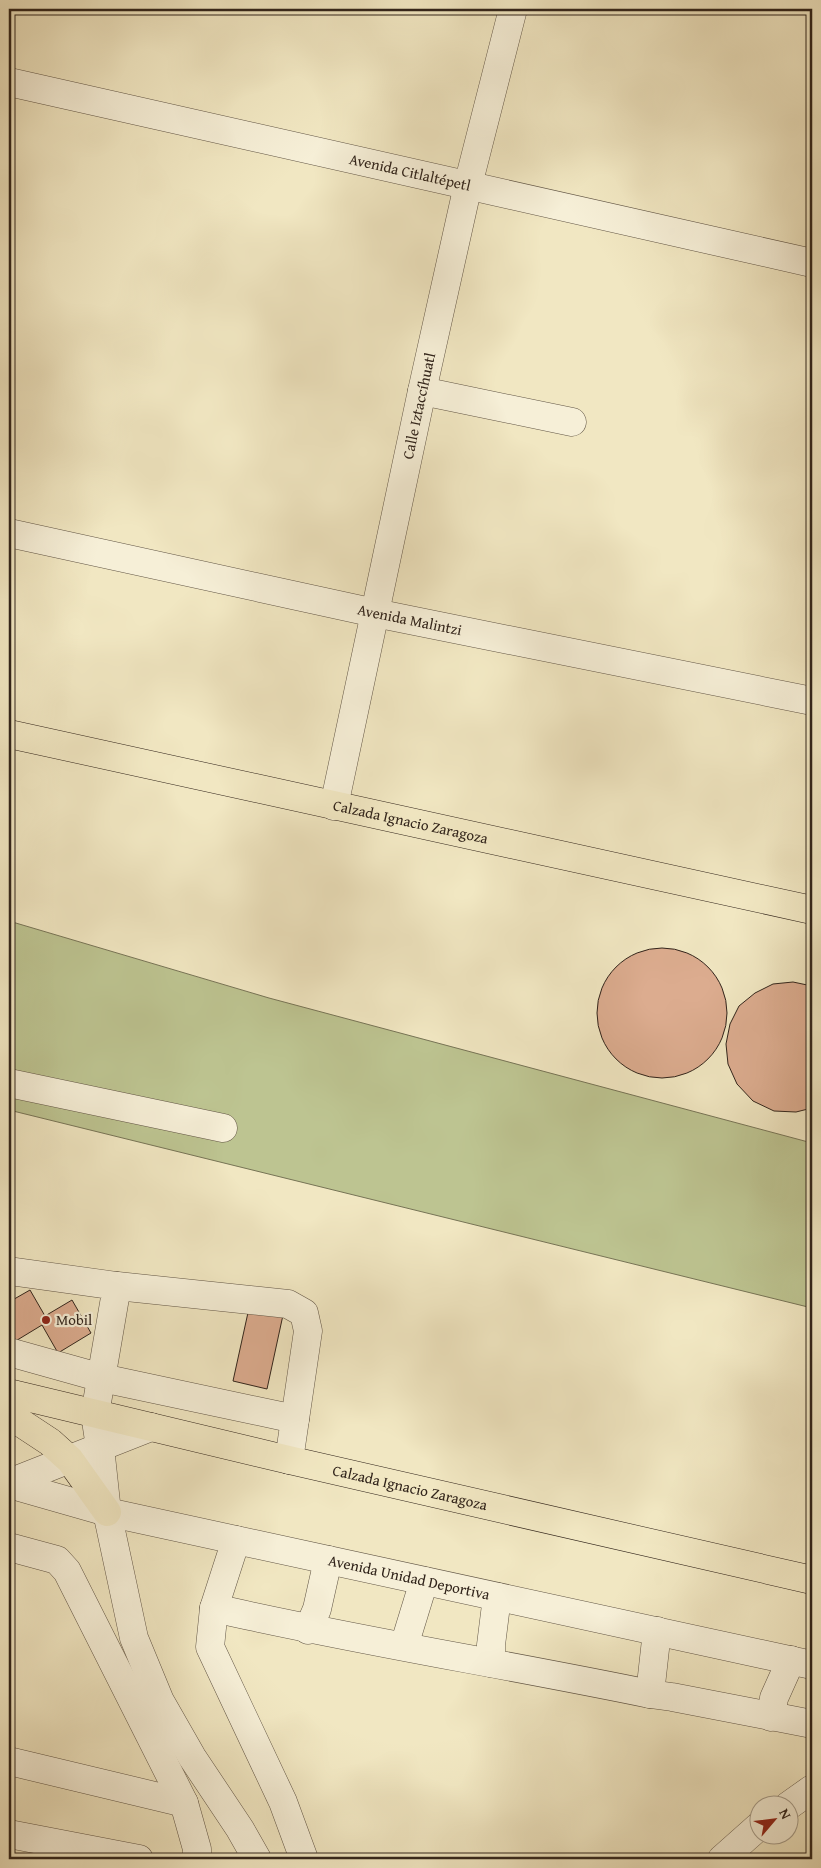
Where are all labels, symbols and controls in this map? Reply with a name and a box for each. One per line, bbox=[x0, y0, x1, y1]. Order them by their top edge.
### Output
street label: Avenida Citlaltépetl bbox=[347, 148, 473, 196]
street label: Calle Iztaccíhuatl bbox=[397, 351, 440, 461]
street label: Avenida Malintzi bbox=[356, 598, 464, 640]
street label: Calzada Ignacio Zaragoza bbox=[331, 794, 490, 849]
place label: Mobil bbox=[56, 1309, 92, 1330]
marker: Mobil bbox=[40, 1314, 52, 1326]
street label: Calzada Ignacio Zaragoza bbox=[331, 1459, 489, 1515]
street label: Avenida Unidad Deportiva bbox=[327, 1549, 492, 1605]
north arrow bbox=[748, 1796, 798, 1846]
text: N bbox=[774, 1805, 797, 1823]

